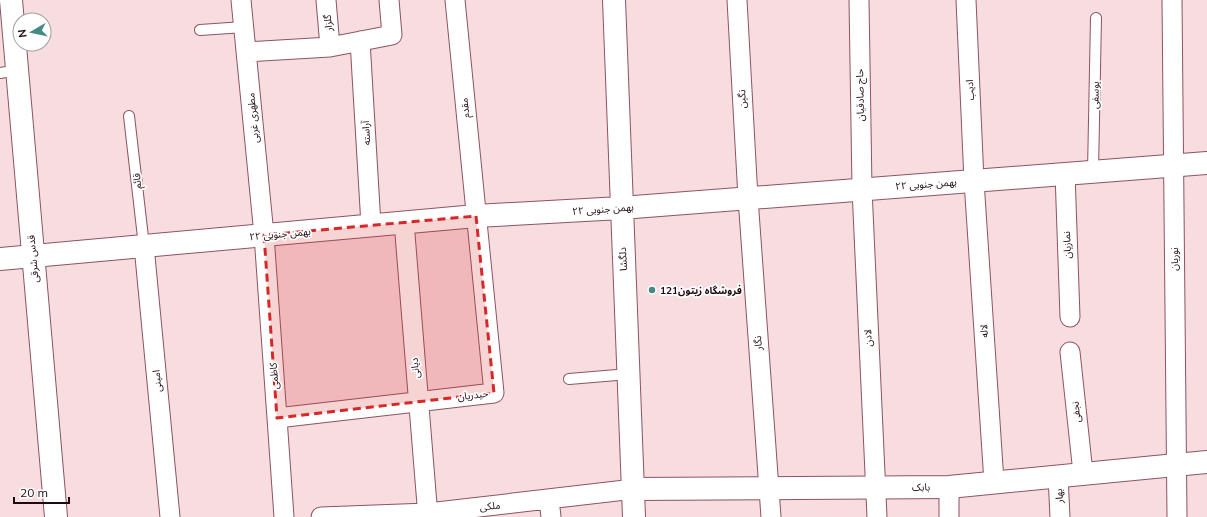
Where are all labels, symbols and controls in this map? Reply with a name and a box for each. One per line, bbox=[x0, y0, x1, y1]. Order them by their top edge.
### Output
north arrow bbox=[12, 12, 52, 52]
street label: گلزار bbox=[321, 13, 335, 33]
text: N bbox=[15, 28, 30, 39]
street label: حاج صادقیان bbox=[853, 69, 868, 121]
street label: ادیب bbox=[963, 79, 977, 101]
street label: یوسفی bbox=[1088, 81, 1102, 109]
street label: نگین bbox=[735, 89, 749, 109]
street label: مطهری غربی bbox=[244, 92, 262, 144]
street label: مقدم bbox=[457, 97, 475, 119]
street label: آراسته bbox=[359, 119, 373, 146]
street label: قائم bbox=[130, 172, 145, 189]
street label: ۲۲ بهمن جنوبی bbox=[895, 175, 957, 193]
street label: ۲۲ بهمن جنوبی bbox=[572, 200, 634, 218]
street label: ۲۲ بهمن جنوبی bbox=[249, 225, 312, 243]
street label: نمازیان bbox=[1060, 231, 1074, 259]
street label: قدس شرقی bbox=[24, 234, 42, 283]
street label: دلگشا bbox=[616, 247, 630, 271]
street label: نوریان bbox=[1168, 247, 1181, 271]
place label: فروشگاه زیتون121 bbox=[660, 284, 742, 297]
marker: فروشگاه زیتون121 bbox=[647, 285, 657, 295]
street label: لاله bbox=[977, 324, 991, 338]
street label: لادن bbox=[861, 329, 875, 347]
street label: نگار bbox=[751, 335, 765, 352]
street label: دیانی bbox=[408, 357, 422, 379]
street label: کاظمی bbox=[267, 361, 281, 390]
street label: امینی bbox=[150, 369, 164, 393]
street label: حیدریان bbox=[457, 387, 489, 403]
street label: نجفی bbox=[1068, 400, 1084, 423]
scale bar bbox=[14, 479, 69, 505]
street label: بابک bbox=[912, 480, 930, 494]
text: 20 m bbox=[20, 485, 48, 500]
street label: بهار bbox=[1052, 488, 1066, 505]
street label: ملکی bbox=[479, 498, 501, 514]

